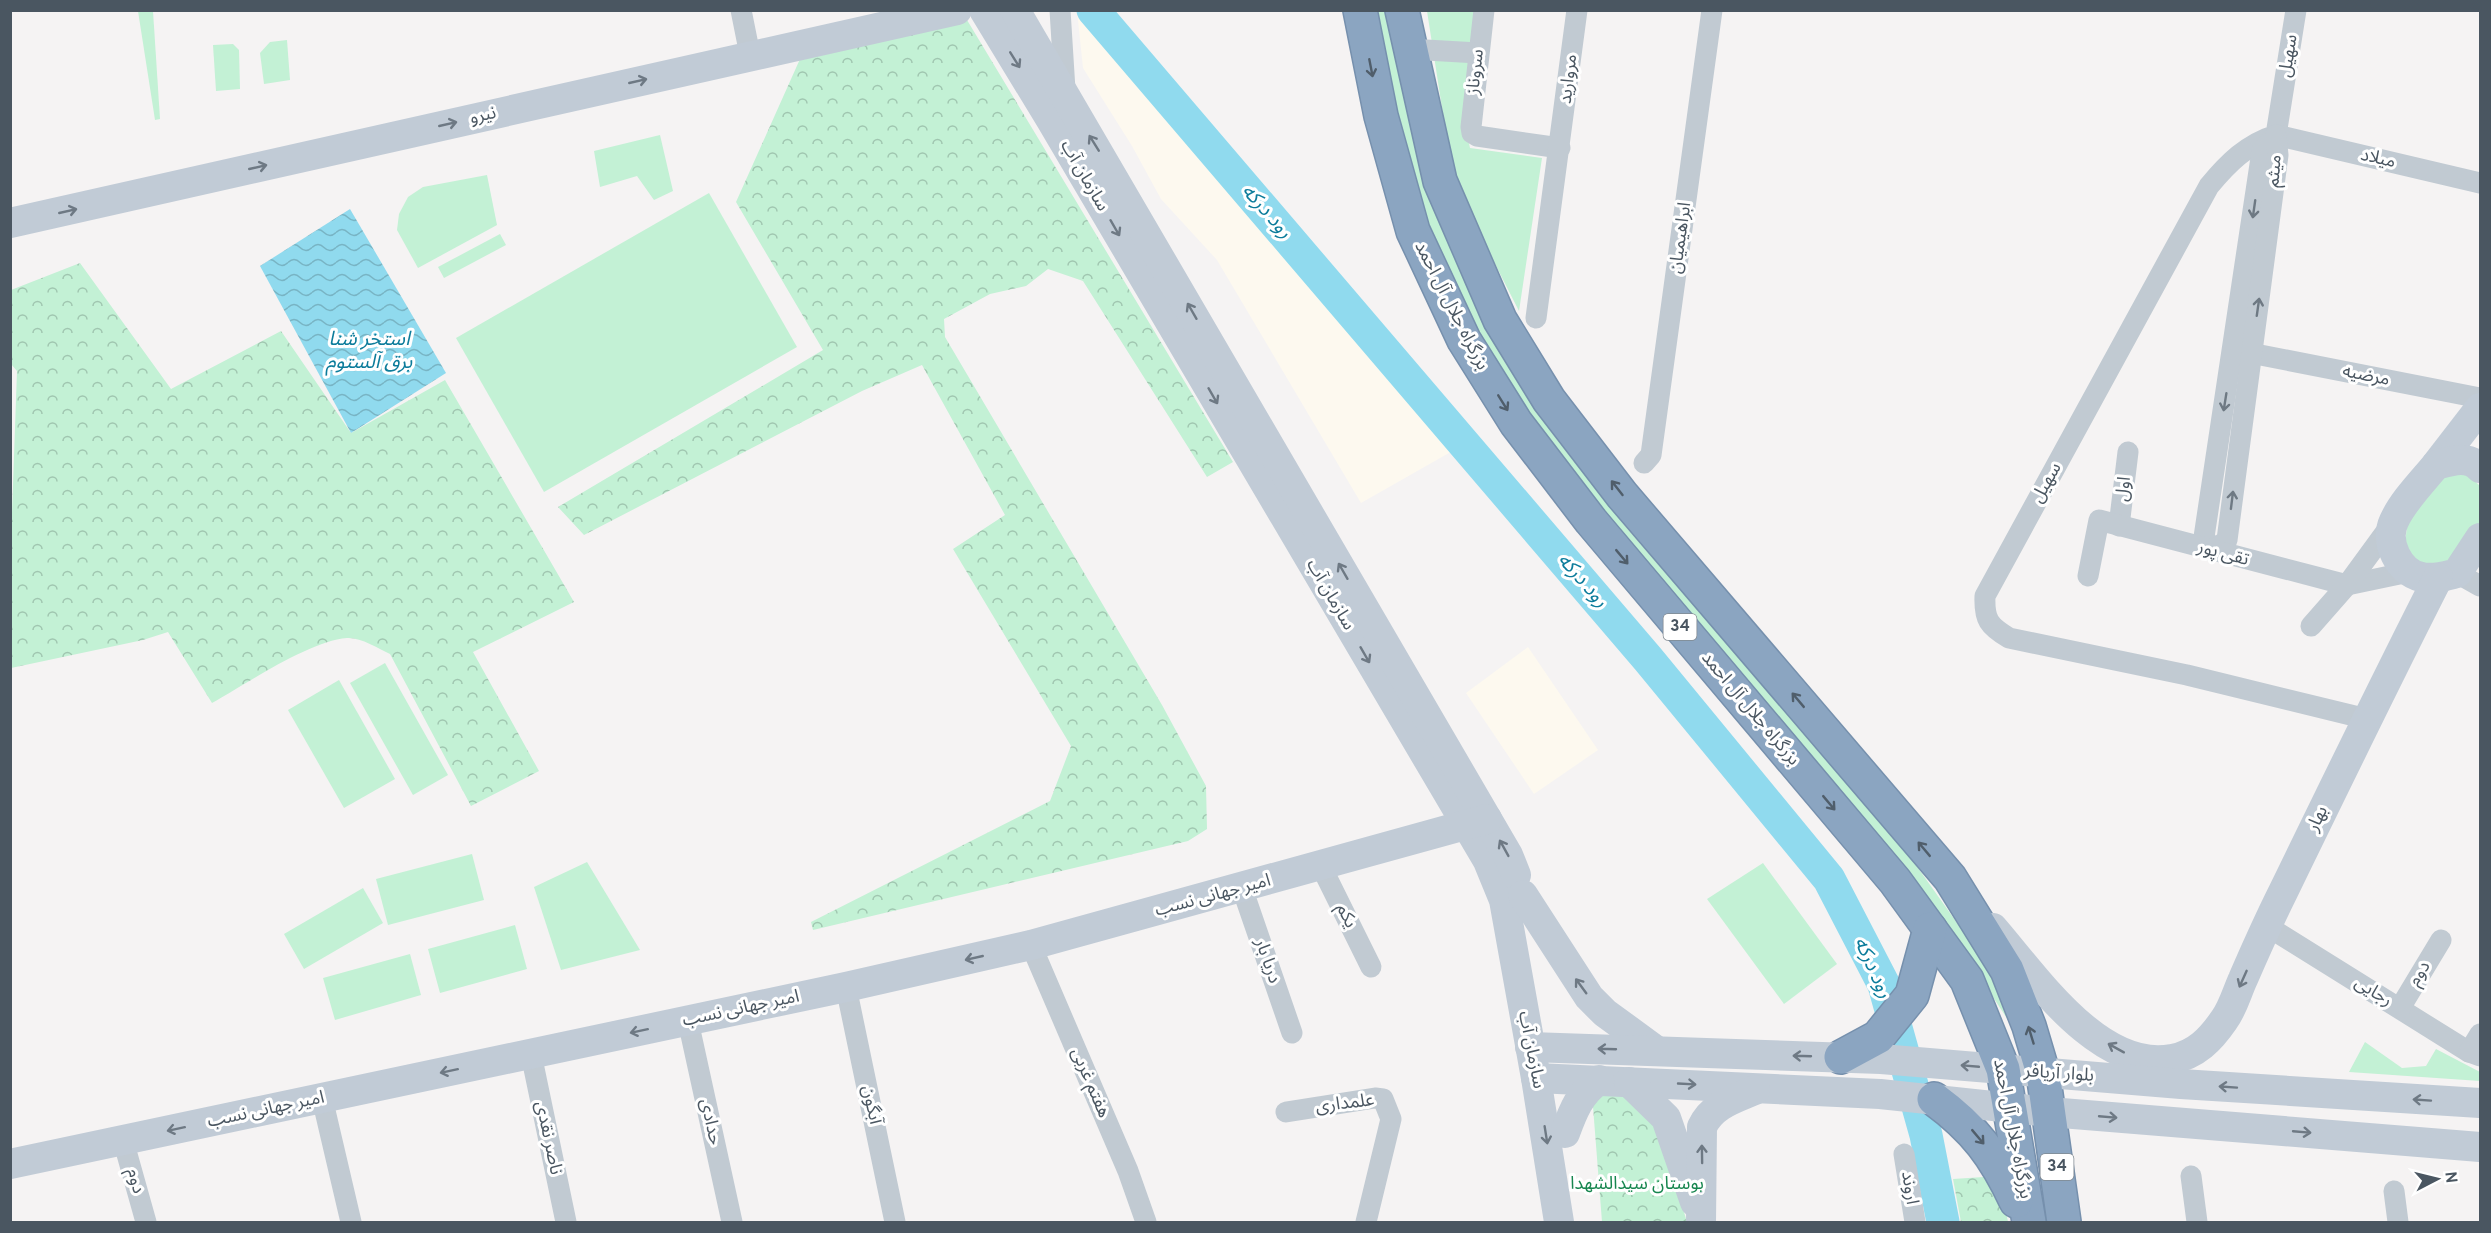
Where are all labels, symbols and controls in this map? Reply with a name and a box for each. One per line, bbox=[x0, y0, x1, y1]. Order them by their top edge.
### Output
street label: سهیل bbox=[2274, 33, 2304, 79]
street label: سروناز bbox=[1462, 48, 1490, 97]
one-way arrow bbox=[1009, 51, 1021, 68]
street label: مروارید bbox=[1555, 53, 1583, 105]
one-way arrow bbox=[1366, 58, 1377, 77]
one-way arrow bbox=[628, 75, 647, 86]
street label: نیرو bbox=[467, 102, 499, 130]
one-way arrow bbox=[438, 118, 457, 130]
one-way arrow bbox=[1087, 135, 1099, 152]
street label: سازمان آب bbox=[1054, 136, 1114, 216]
street label: میلاد bbox=[2358, 144, 2398, 174]
street label: میثم bbox=[2262, 154, 2288, 188]
one-way arrow bbox=[248, 161, 267, 173]
water label: رود درکه bbox=[1235, 179, 1297, 245]
one-way arrow bbox=[2248, 199, 2259, 219]
street label: ابراهیمیان bbox=[1665, 201, 1697, 275]
one-way arrow bbox=[58, 204, 77, 216]
one-way arrow bbox=[1109, 219, 1121, 236]
street label: بزرگراه جلال آل احمد bbox=[1409, 238, 1493, 374]
one-way arrow bbox=[2252, 298, 2263, 317]
one-way arrow bbox=[1186, 303, 1198, 320]
water label: استخر شنا برق آلستوم bbox=[325, 327, 413, 376]
street label: مرضیه bbox=[2340, 360, 2392, 392]
one-way arrow bbox=[1208, 387, 1220, 404]
one-way arrow bbox=[2220, 392, 2231, 411]
one-way arrow bbox=[1498, 394, 1510, 411]
street label: سهیل bbox=[2026, 459, 2068, 507]
street label: اول bbox=[2111, 475, 2137, 503]
one-way arrow bbox=[1611, 480, 1624, 496]
one-way arrow bbox=[2227, 491, 2238, 511]
street label: تقی پور bbox=[2194, 536, 2251, 572]
water label: رود درکه bbox=[1551, 548, 1613, 614]
one-way arrow bbox=[1615, 549, 1629, 564]
street label: سازمان آب bbox=[1300, 555, 1360, 635]
one-way arrow bbox=[1337, 563, 1349, 580]
road number: 34 bbox=[1664, 614, 1696, 640]
one-way arrow bbox=[1359, 646, 1371, 663]
street label: بزرگراه جلال آل احمد bbox=[1696, 647, 1804, 771]
one-way arrow bbox=[1791, 693, 1805, 708]
one-way arrow bbox=[1822, 795, 1835, 811]
street label: بهار bbox=[2302, 802, 2334, 837]
one-way arrow bbox=[1498, 840, 1510, 857]
one-way arrow bbox=[1918, 841, 1931, 857]
street label: امیر جهانی نسب bbox=[1153, 870, 1273, 922]
street label: یکم bbox=[1330, 900, 1362, 932]
water label: رود درکه bbox=[1847, 933, 1897, 1003]
street label: دریا بار bbox=[1248, 934, 1285, 987]
one-way arrow bbox=[964, 953, 984, 964]
street label: دوم bbox=[2404, 957, 2437, 991]
one-way arrow bbox=[2237, 969, 2248, 988]
street label: رجایی bbox=[2350, 972, 2396, 1012]
one-way arrow bbox=[1575, 978, 1588, 994]
street label: امیر جهانی نسب bbox=[680, 985, 802, 1033]
street label: سازمان آب bbox=[1512, 1009, 1550, 1091]
one-way arrow bbox=[2025, 1025, 2036, 1044]
one-way arrow bbox=[630, 1026, 650, 1037]
one-way arrow bbox=[2107, 1042, 2124, 1054]
street label: هفتم غربی bbox=[1065, 1044, 1115, 1122]
one-way arrow bbox=[1597, 1044, 1617, 1055]
one-way arrow bbox=[1792, 1050, 1812, 1061]
street label: بزرگراه جلال آل احمد bbox=[1987, 1057, 2037, 1201]
street label: بلوار آریافر bbox=[2022, 1060, 2095, 1088]
one-way arrow bbox=[1961, 1061, 1981, 1072]
one-way arrow bbox=[439, 1066, 459, 1077]
one-way arrow bbox=[1676, 1079, 1696, 1090]
one-way arrow bbox=[2218, 1081, 2238, 1092]
street label: آبگون bbox=[856, 1084, 886, 1127]
street label: امیر جهانی نسب bbox=[205, 1086, 327, 1134]
street label: علمداری bbox=[1314, 1089, 1376, 1119]
one-way arrow bbox=[2413, 1094, 2433, 1105]
street label: حدادی bbox=[694, 1097, 726, 1147]
street label: ناصر نقدی bbox=[529, 1099, 567, 1177]
one-way arrow bbox=[2097, 1111, 2117, 1122]
one-way arrow bbox=[166, 1124, 186, 1135]
one-way arrow bbox=[1540, 1125, 1551, 1145]
one-way arrow bbox=[2292, 1127, 2312, 1138]
one-way arrow bbox=[1971, 1129, 1985, 1144]
one-way arrow bbox=[1696, 1144, 1708, 1164]
north arrow bbox=[2407, 1149, 2467, 1209]
road number: 34 bbox=[2040, 1154, 2074, 1180]
street label: دوم bbox=[119, 1166, 150, 1197]
street label: اروند bbox=[1895, 1170, 1923, 1206]
text: N bbox=[2439, 1170, 2461, 1184]
park label: بوستان سیدالشهدا bbox=[1570, 1173, 1704, 1196]

